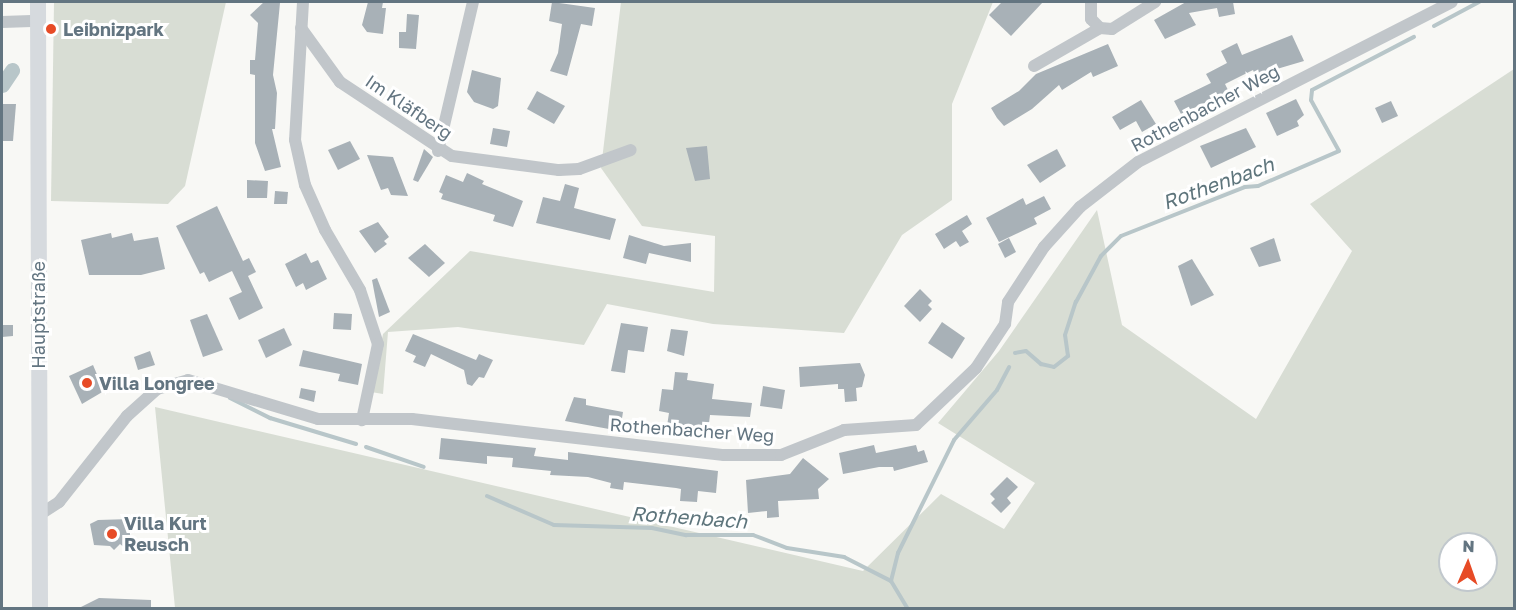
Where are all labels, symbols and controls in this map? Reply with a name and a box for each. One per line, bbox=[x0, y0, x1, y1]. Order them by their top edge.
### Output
place label: Leibnizpark bbox=[63, 18, 164, 40]
marker: Leibnizpark bbox=[44, 22, 58, 36]
street label: Rothenbacher Weg bbox=[1127, 60, 1283, 156]
street label: Im Kläfberg bbox=[361, 70, 457, 144]
water label: Rothenbach bbox=[1159, 152, 1277, 214]
street label: Hauptstraße bbox=[27, 261, 49, 369]
place label: Villa Longree bbox=[99, 372, 215, 394]
marker: Villa Longree bbox=[80, 376, 94, 390]
street label: Rothenbacher Weg bbox=[609, 413, 775, 447]
water label: Rothenbach bbox=[630, 501, 748, 533]
place label: Villa Kurt Reusch bbox=[124, 513, 207, 556]
marker: Villa Kurt Reusch bbox=[105, 527, 119, 541]
north arrow bbox=[1438, 532, 1498, 592]
text: N bbox=[1462, 536, 1475, 556]

